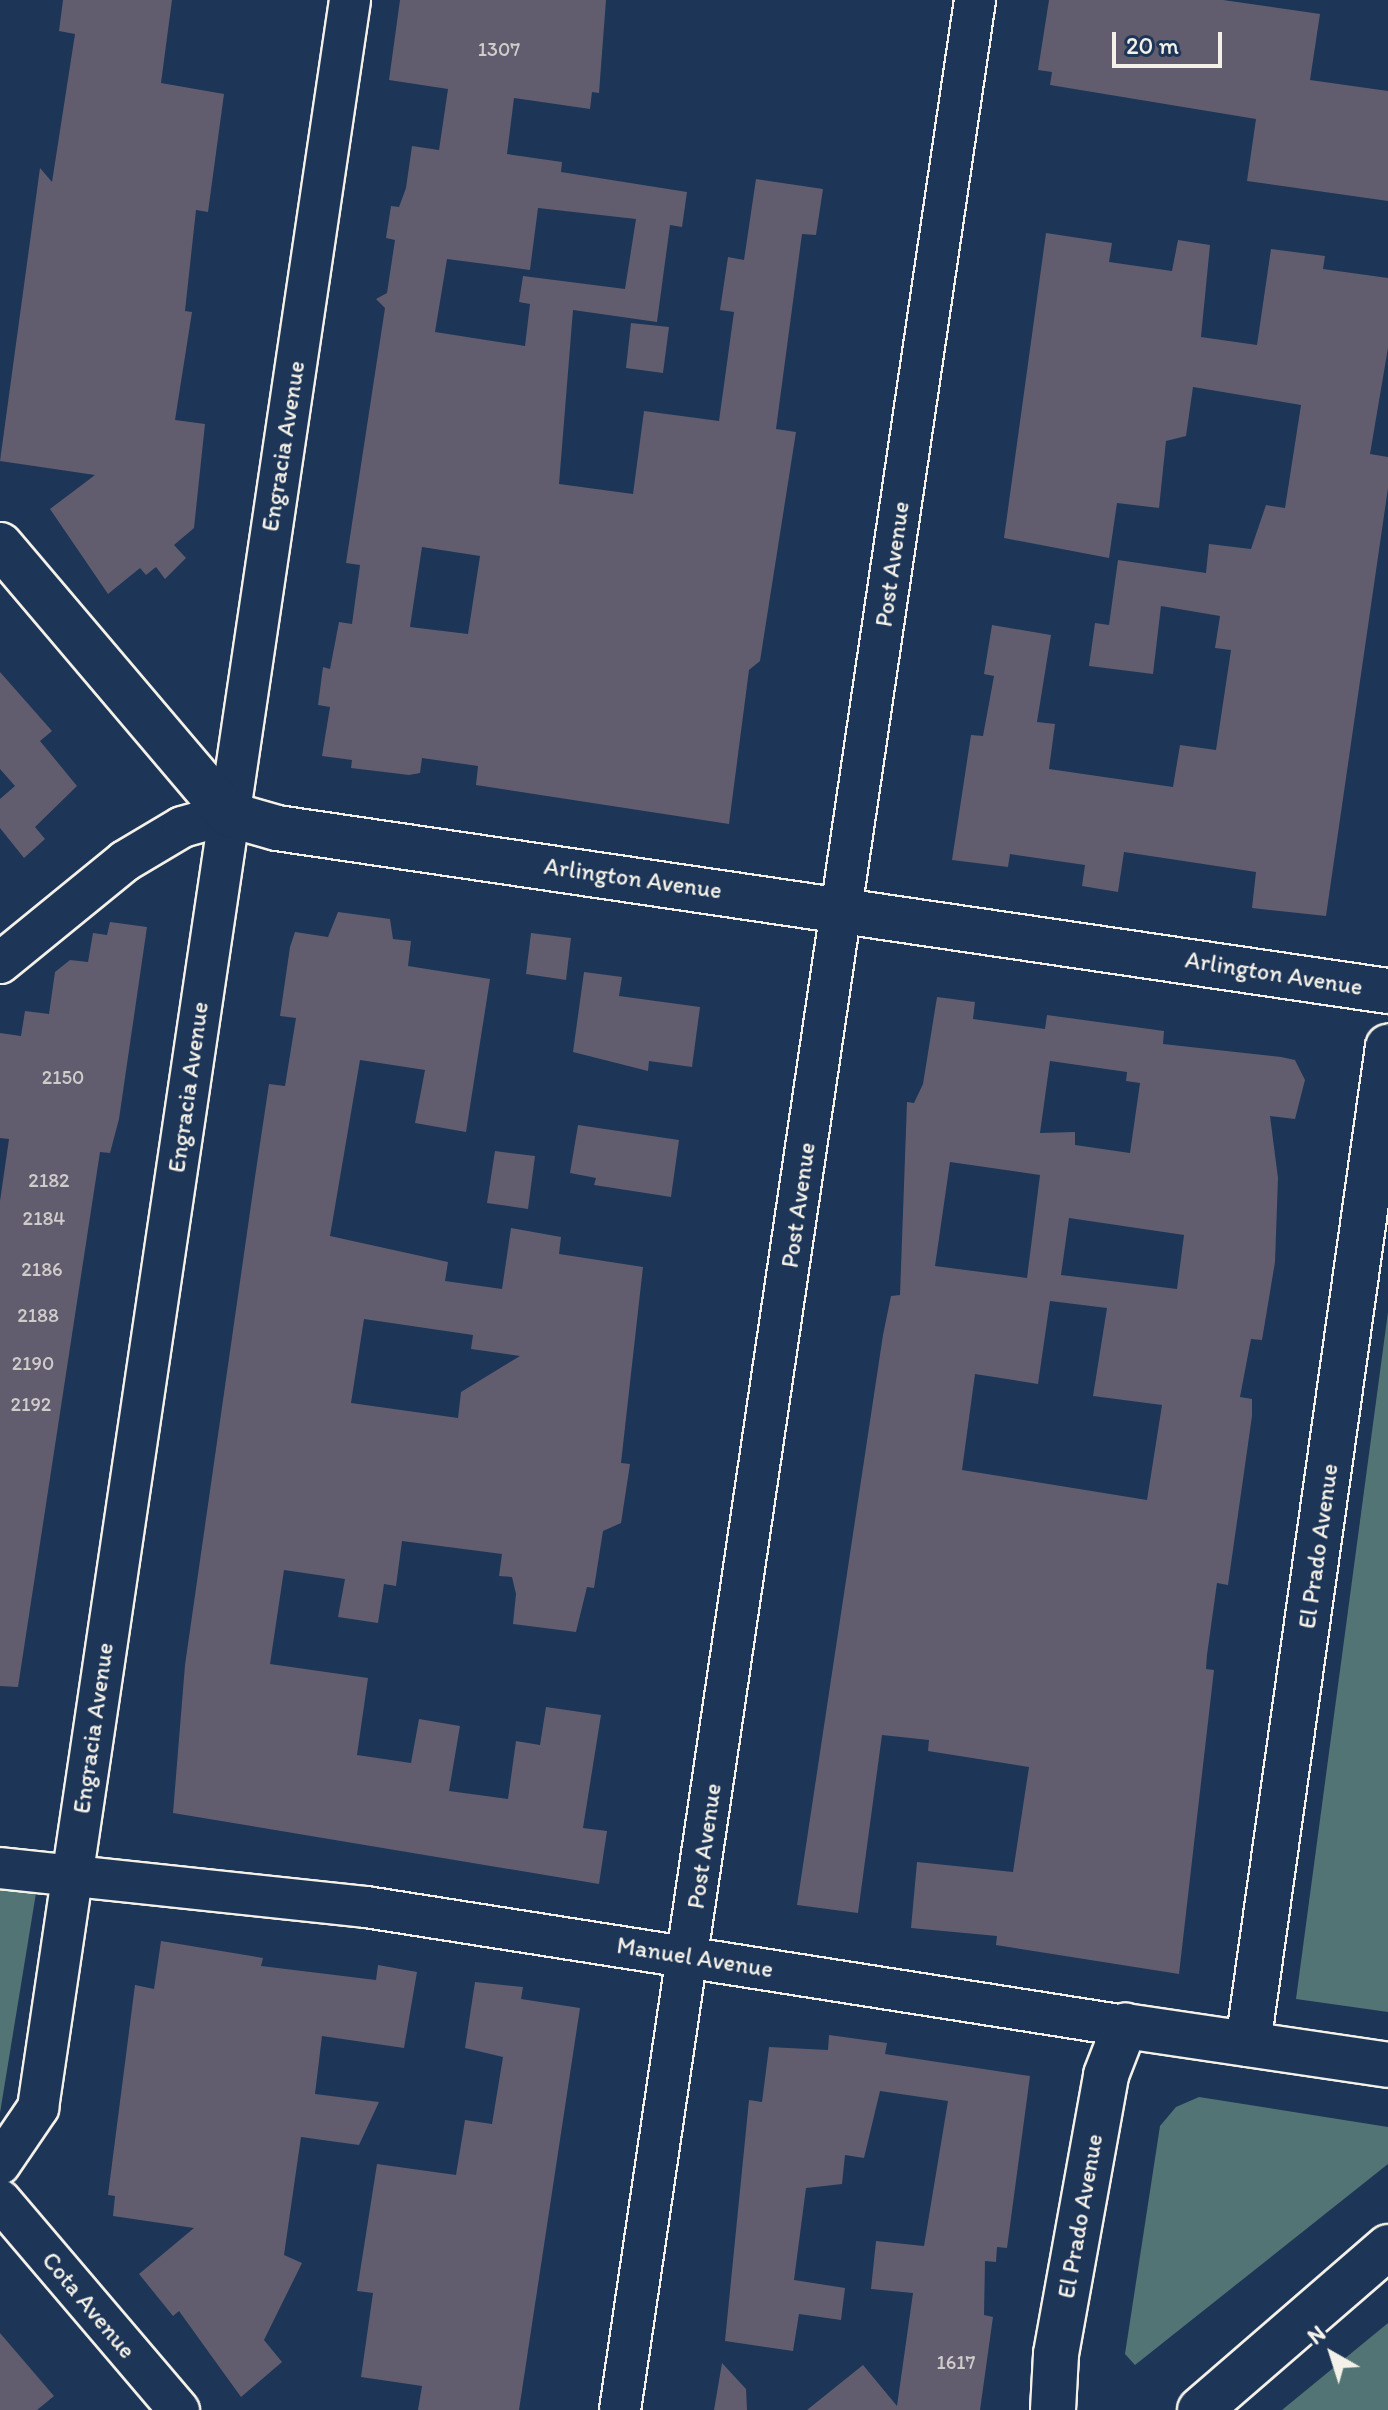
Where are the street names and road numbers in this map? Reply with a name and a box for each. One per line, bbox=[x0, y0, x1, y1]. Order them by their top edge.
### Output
street label: Engracia Avenue bbox=[255, 359, 311, 533]
street label: Post Avenue bbox=[869, 500, 915, 628]
street label: Arlington Avenue bbox=[542, 851, 724, 905]
street label: Arlington Avenue bbox=[1183, 945, 1365, 1001]
street label: Engracia Avenue bbox=[162, 1000, 214, 1174]
street label: Post Avenue bbox=[775, 1141, 821, 1269]
street label: El Prado Avenue bbox=[1292, 1461, 1344, 1631]
street label: Engracia Avenue bbox=[67, 1641, 119, 1815]
street label: Post Avenue bbox=[681, 1782, 727, 1910]
street label: Manuel Avenue bbox=[615, 1931, 775, 1983]
street label: El Prado Avenue bbox=[1051, 2131, 1109, 2301]
street label: Cota Avenue bbox=[37, 2246, 141, 2364]

